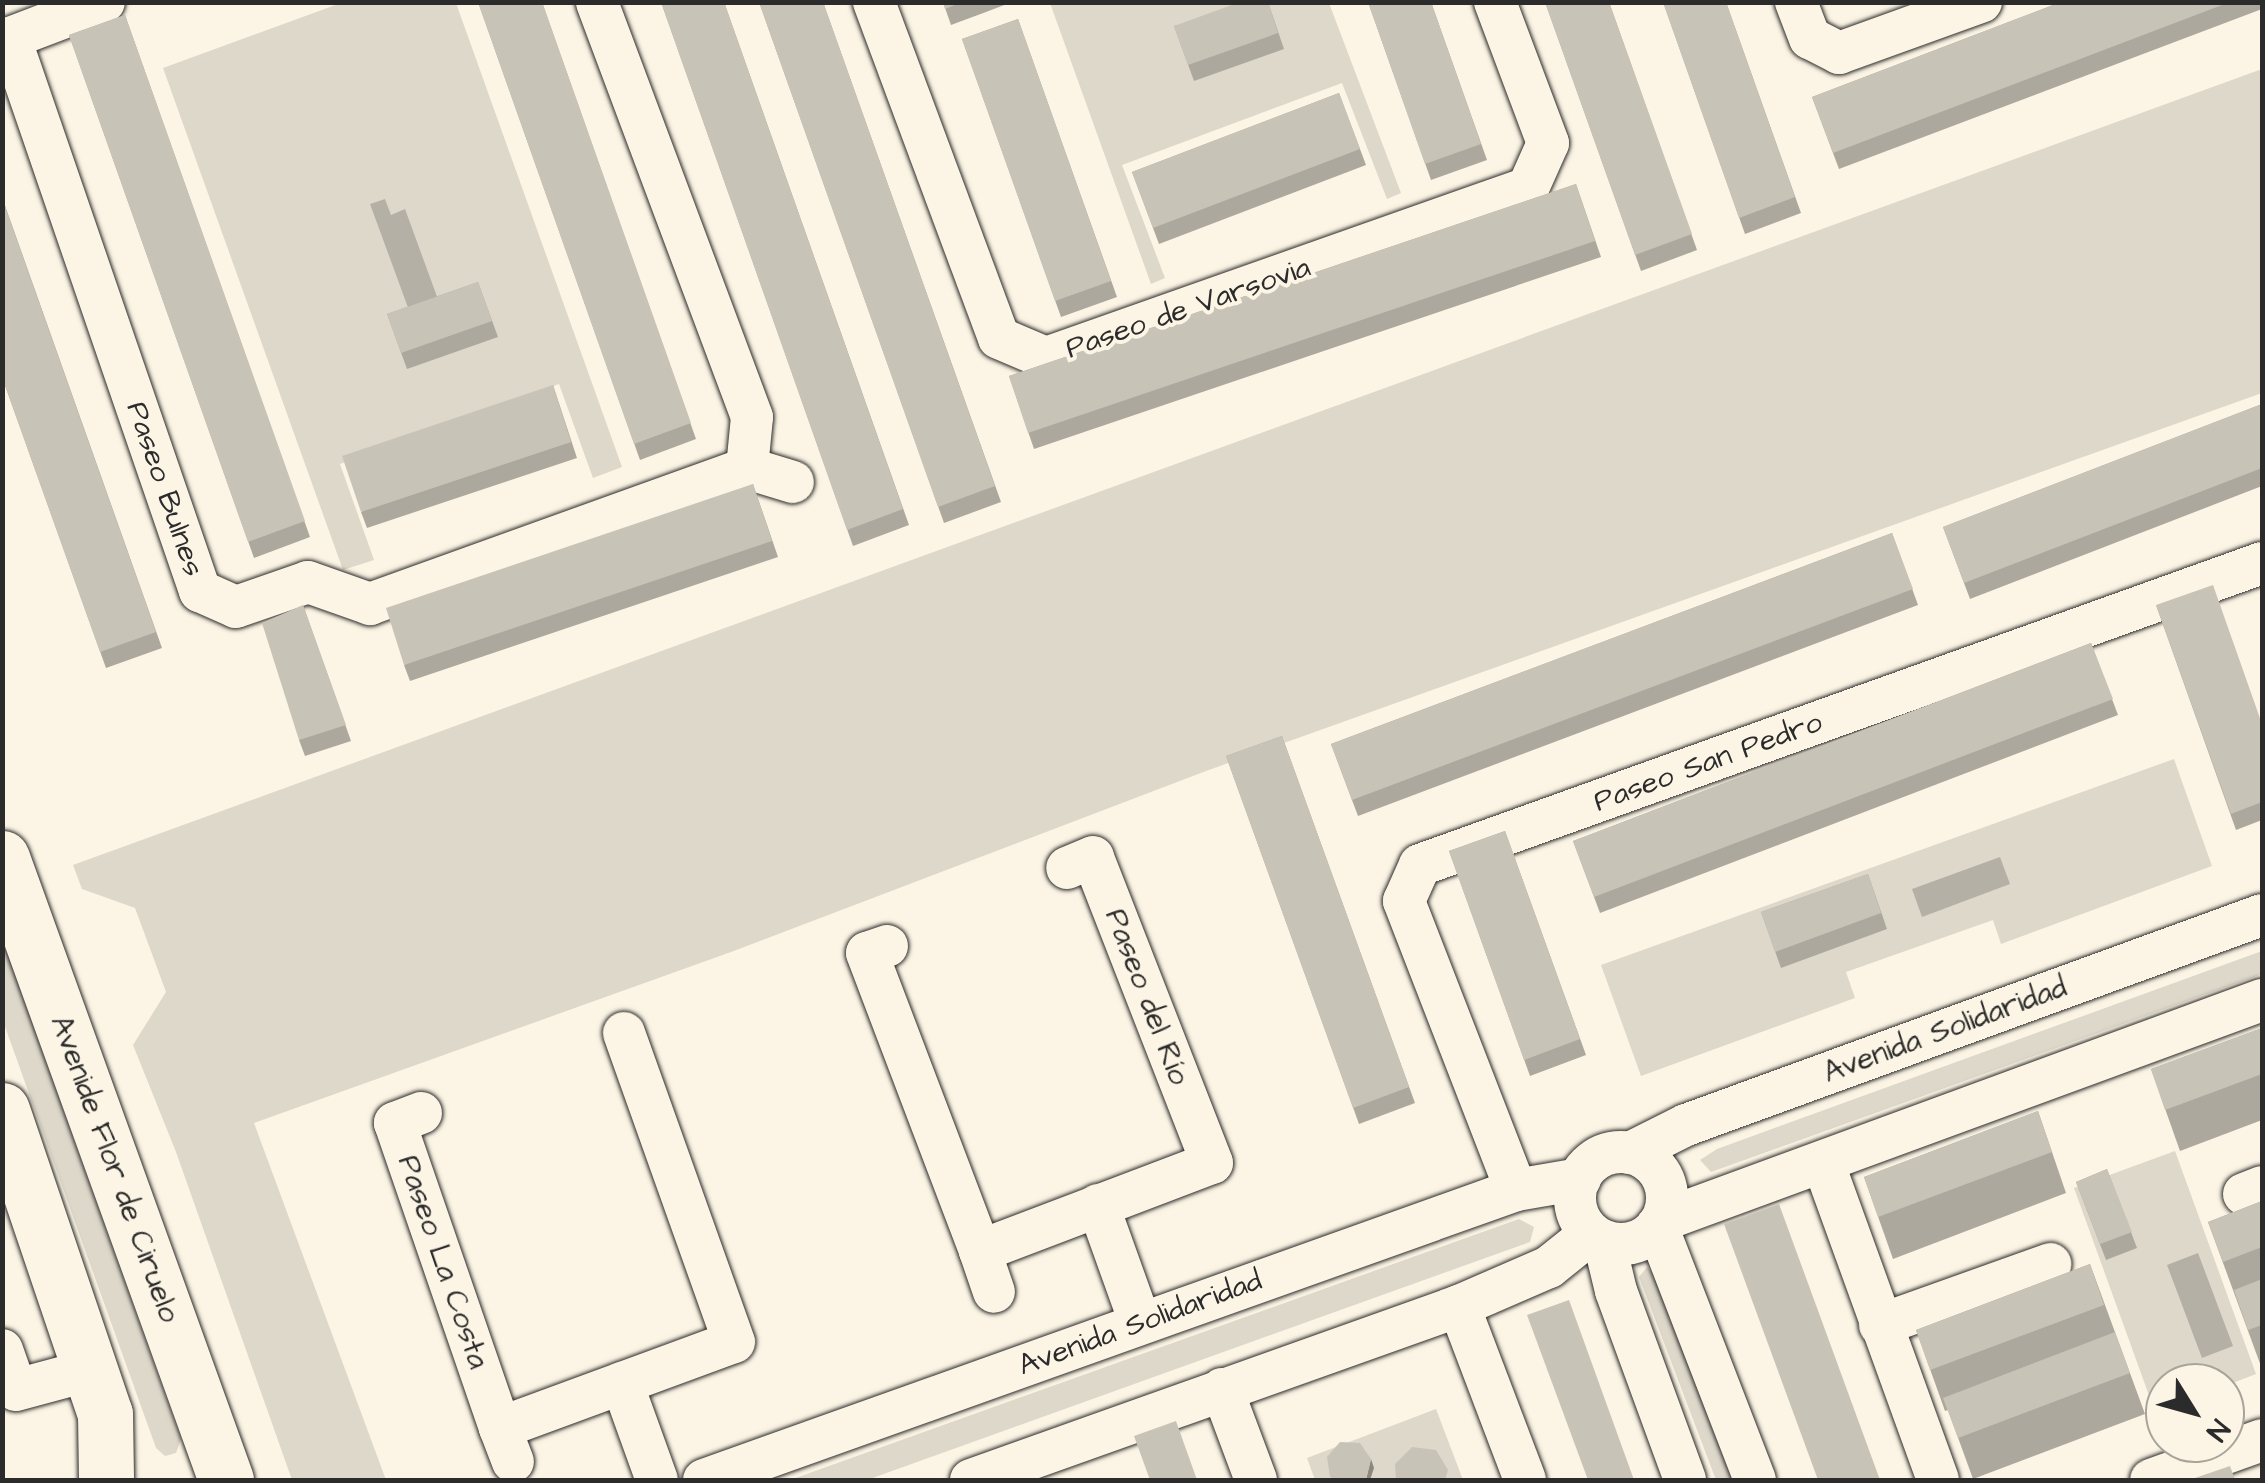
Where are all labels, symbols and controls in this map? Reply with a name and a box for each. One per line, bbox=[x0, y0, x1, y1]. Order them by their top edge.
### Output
street label: Paseo de Varsovia bbox=[1061, 249, 1315, 367]
street label: Paseo Bulnes bbox=[118, 397, 212, 581]
street label: Paseo San Pedro bbox=[1589, 704, 1827, 820]
street label: Paseo del Río bbox=[1097, 904, 1197, 1090]
street label: Avenida Solidaridad bbox=[1818, 969, 2072, 1091]
street label: Avenide Flor de Ciruelo bbox=[43, 1011, 187, 1327]
street label: Paseo La Costa bbox=[390, 1151, 496, 1373]
street label: Avenida Solidaridad bbox=[1013, 1262, 1267, 1384]
north arrow bbox=[2145, 1363, 2245, 1463]
text: N bbox=[2197, 1411, 2239, 1449]

